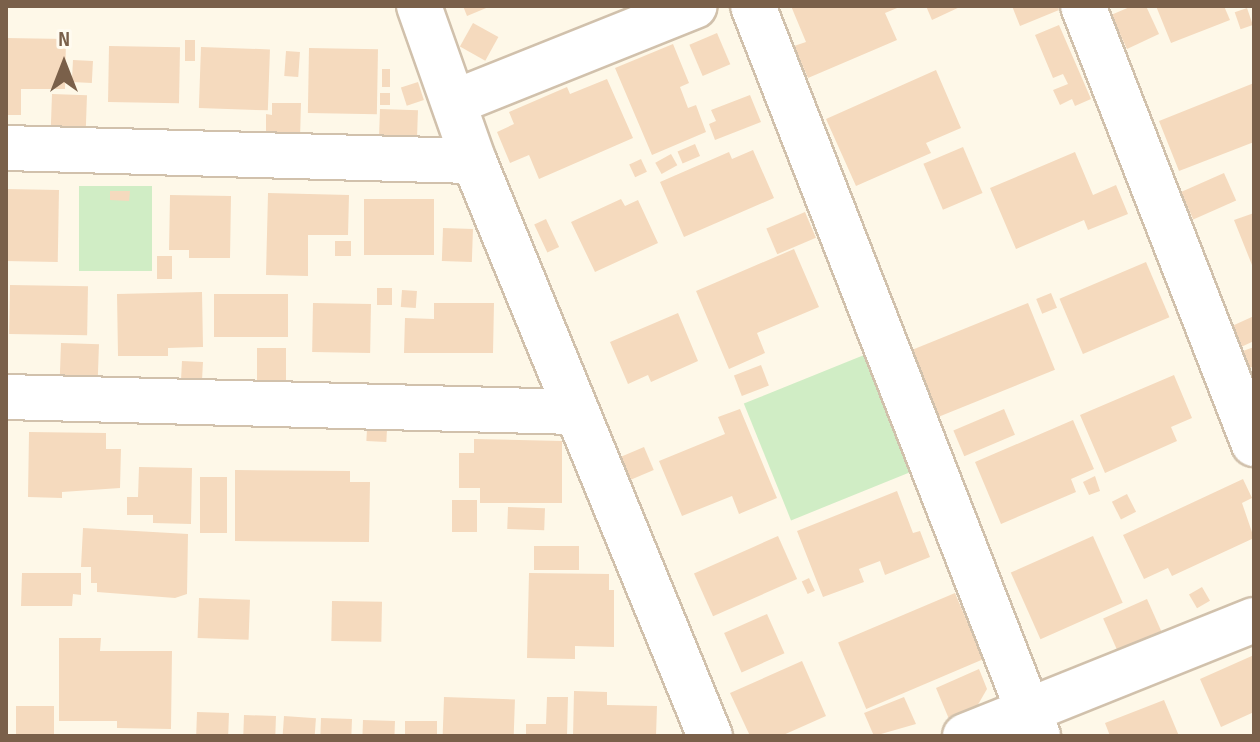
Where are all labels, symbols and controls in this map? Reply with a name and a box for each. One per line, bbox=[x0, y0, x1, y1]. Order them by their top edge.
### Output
north arrow bbox=[24, 24, 104, 104]
text: N bbox=[58, 26, 70, 53]

